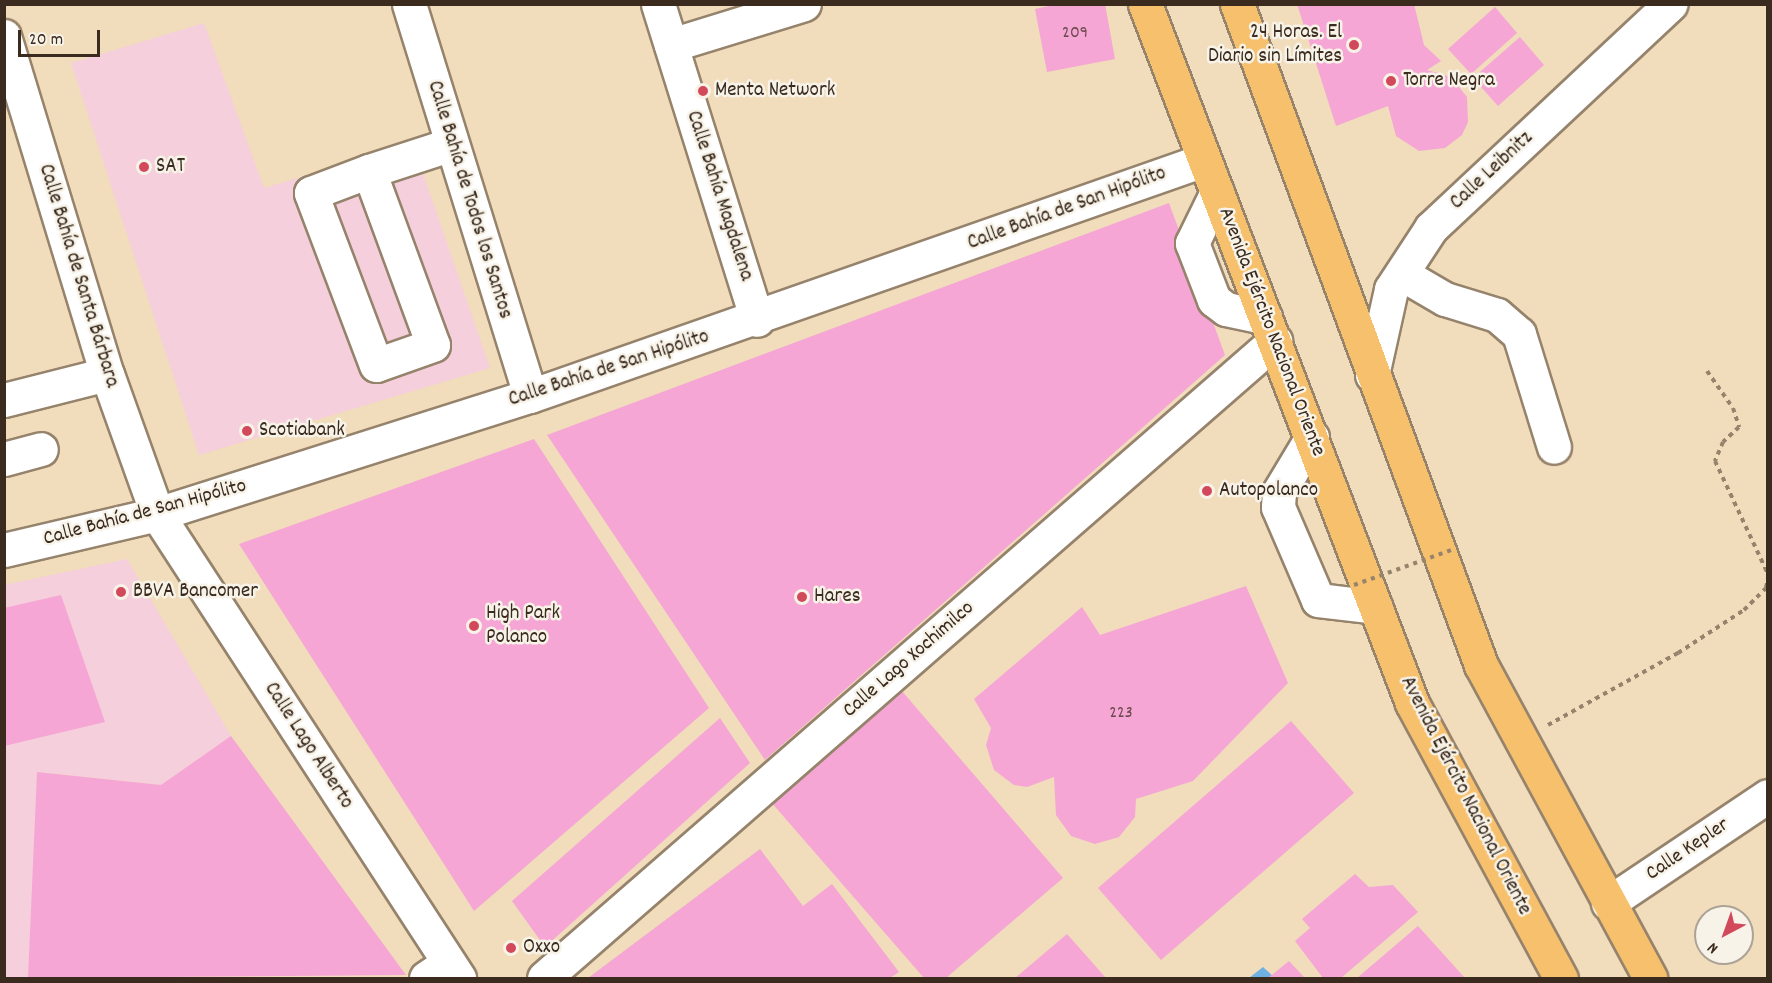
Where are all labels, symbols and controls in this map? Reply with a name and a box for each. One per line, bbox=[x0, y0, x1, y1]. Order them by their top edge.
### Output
scale bar bbox=[21, 18, 104, 56]
place label: 24 Horas. El Diario sin Límites bbox=[1208, 20, 1342, 70]
house number: 209 bbox=[1062, 23, 1088, 45]
text: 20 m bbox=[29, 28, 63, 53]
marker: 24 Horas. El Diario sin Límites bbox=[1347, 38, 1361, 52]
place label: Torre Negra bbox=[1403, 68, 1495, 94]
marker: Torre Negra bbox=[1384, 74, 1398, 88]
street label: Calle Bahía de Todos los Santos bbox=[421, 78, 517, 322]
place label: Menta Network bbox=[715, 78, 835, 104]
marker: Menta Network bbox=[696, 84, 710, 98]
street label: Calle Bahía Magdalena bbox=[680, 108, 758, 284]
street label: Calle Leibnitz bbox=[1445, 126, 1539, 216]
place label: SAT bbox=[156, 154, 185, 180]
marker: SAT bbox=[137, 160, 151, 174]
street label: Calle Bahía de Santa Bárbara bbox=[32, 161, 124, 391]
street label: Calle Bahía de San Hipólito bbox=[964, 161, 1170, 257]
street label: Avenida Ejército Nacional Oriente bbox=[1212, 204, 1330, 460]
street label: Calle Bahía de San Hipólito bbox=[506, 325, 712, 413]
place label: Scotiabank bbox=[259, 418, 345, 444]
marker: Scotiabank bbox=[240, 424, 254, 438]
street label: Calle Bahía de San Hipólito bbox=[41, 474, 249, 552]
place label: Autopolanco bbox=[1219, 478, 1318, 504]
marker: Autopolanco bbox=[1200, 484, 1214, 498]
place label: BBVA Bancomer bbox=[133, 579, 258, 605]
place label: Hares bbox=[814, 584, 860, 610]
marker: BBVA Bancomer bbox=[114, 585, 128, 599]
marker: Hares bbox=[795, 590, 809, 604]
street label: Calle Lago Xochimilco bbox=[838, 596, 980, 724]
place label: High Park Polanco bbox=[486, 601, 560, 651]
marker: High Park Polanco bbox=[467, 619, 481, 633]
street label: Avenida Ejército Nacional Oriente bbox=[1394, 672, 1536, 920]
street label: Calle Lago Alberto bbox=[258, 678, 358, 814]
house number: 223 bbox=[1109, 703, 1133, 725]
street label: Calle Kepler bbox=[1642, 813, 1734, 887]
north arrow bbox=[1694, 905, 1754, 965]
place label: Oxxo bbox=[523, 935, 560, 961]
text: N bbox=[1703, 936, 1724, 959]
marker: Oxxo bbox=[504, 941, 518, 955]

